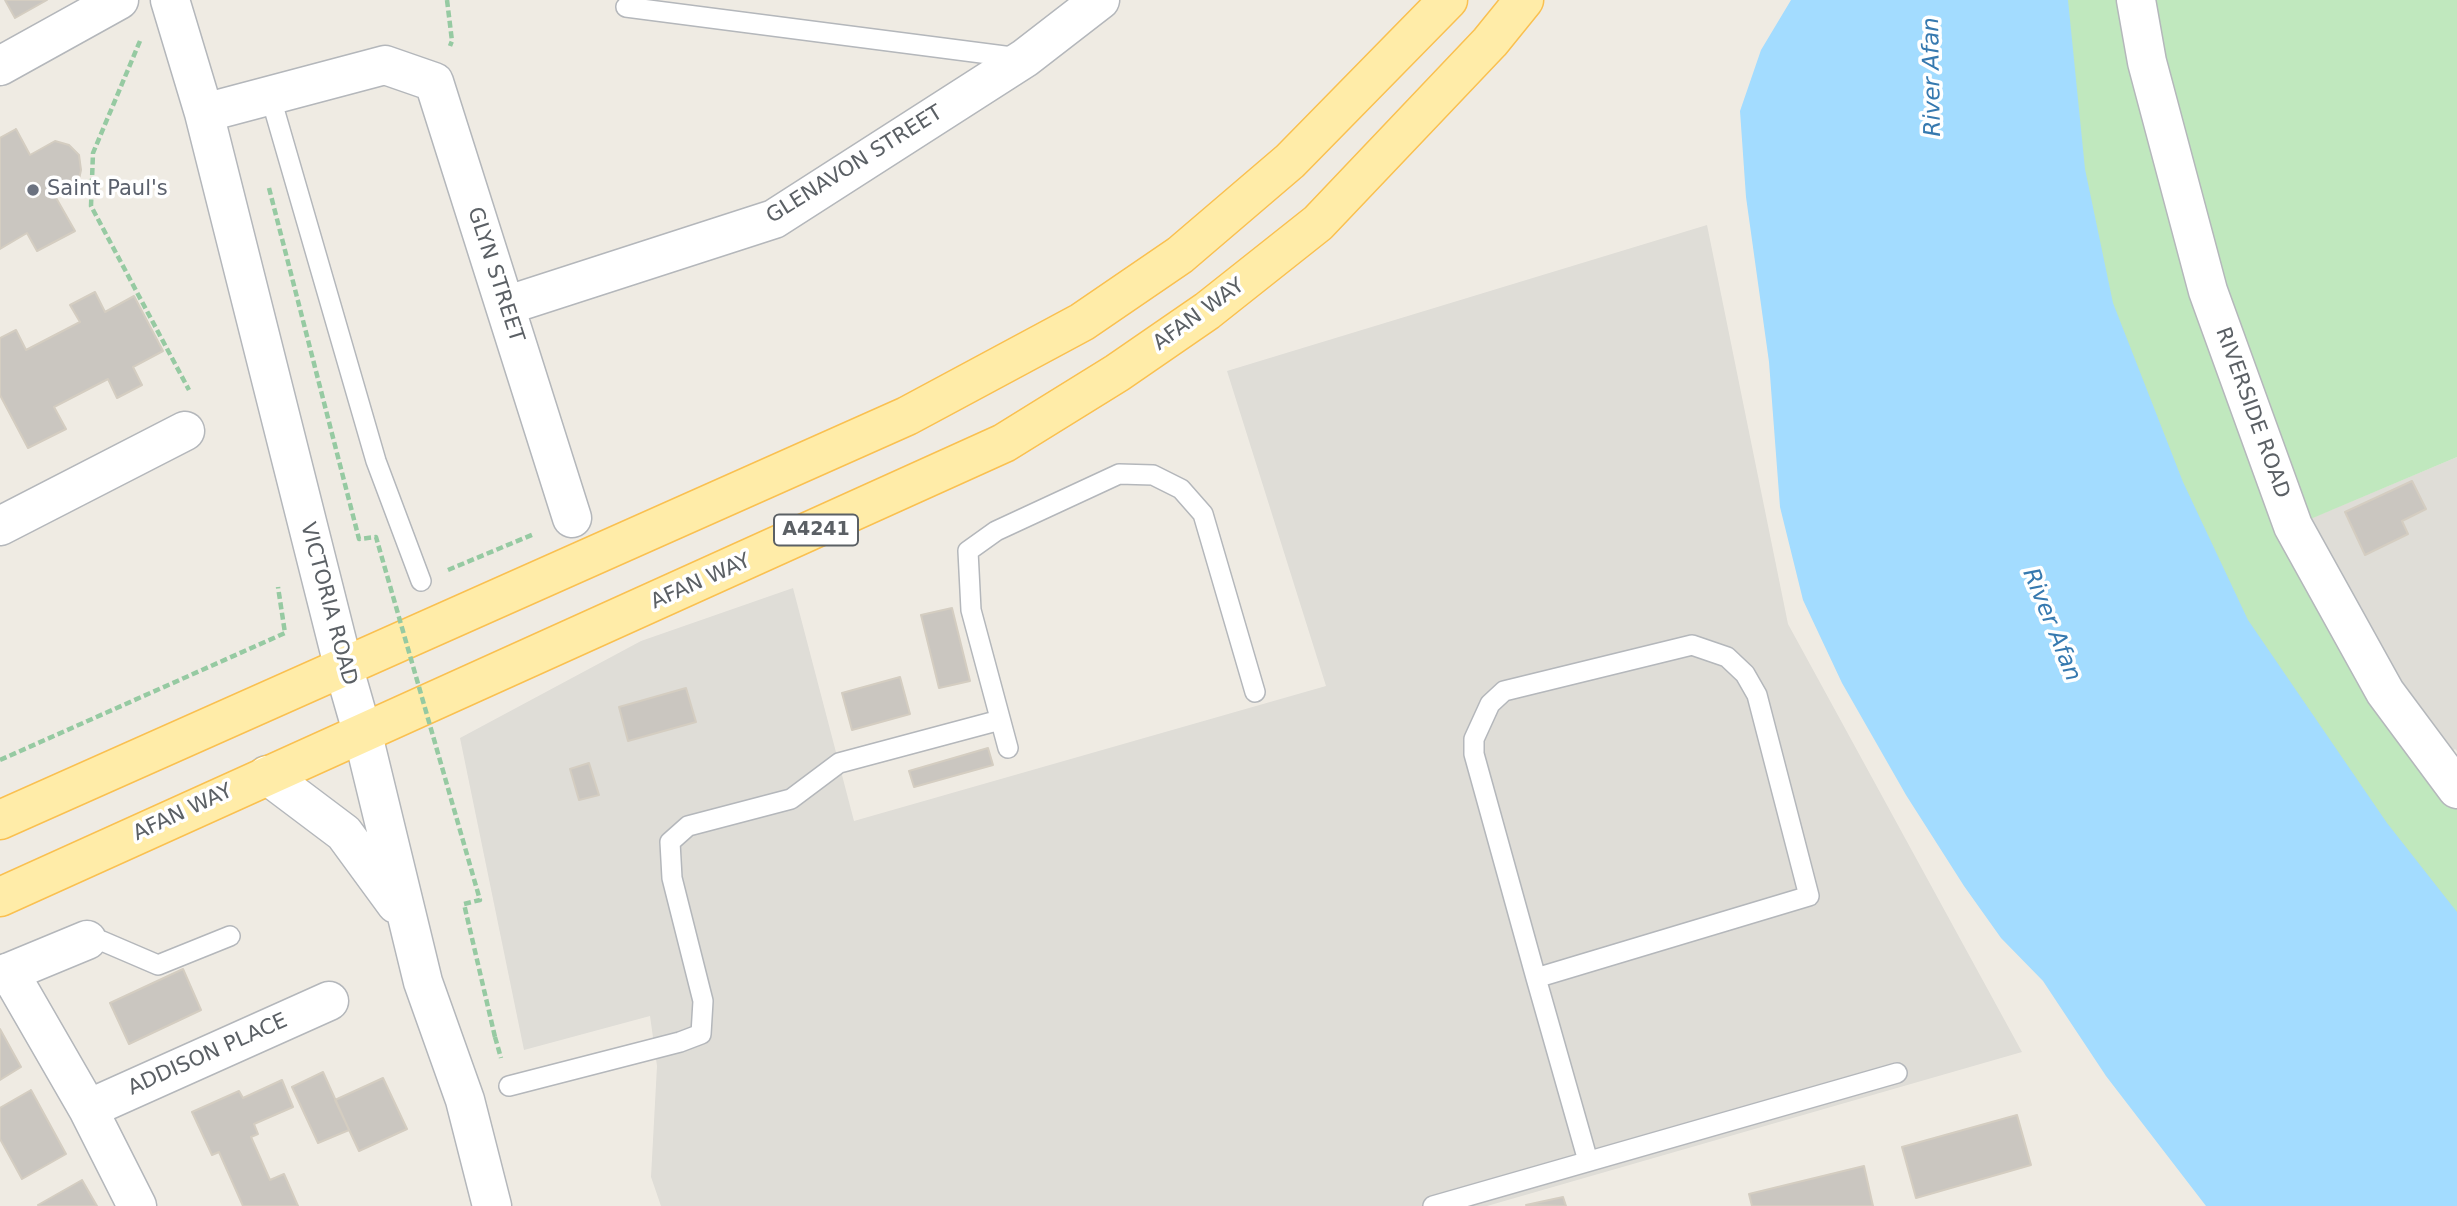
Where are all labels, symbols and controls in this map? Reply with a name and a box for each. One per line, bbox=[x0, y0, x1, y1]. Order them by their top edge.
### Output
water label: River Afan bbox=[1918, 17, 1948, 137]
street label: GLENAVON STREET bbox=[762, 101, 948, 229]
place label: Saint Paul's bbox=[47, 177, 168, 203]
marker: Saint Paul's bbox=[25, 182, 41, 198]
street label: GLYN STREET bbox=[461, 204, 529, 346]
street label: AFAN WAY bbox=[1149, 274, 1249, 356]
street label: RIVERSIDE ROAD bbox=[2209, 324, 2295, 502]
road number: A4241 bbox=[774, 514, 858, 545]
street label: VICTORIA ROAD bbox=[294, 520, 362, 688]
street label: AFAN WAY bbox=[647, 549, 755, 615]
water label: River Afan bbox=[2016, 564, 2086, 686]
street label: AFAN WAY bbox=[129, 779, 237, 847]
street label: ADDISON PLACE bbox=[124, 1009, 292, 1101]

